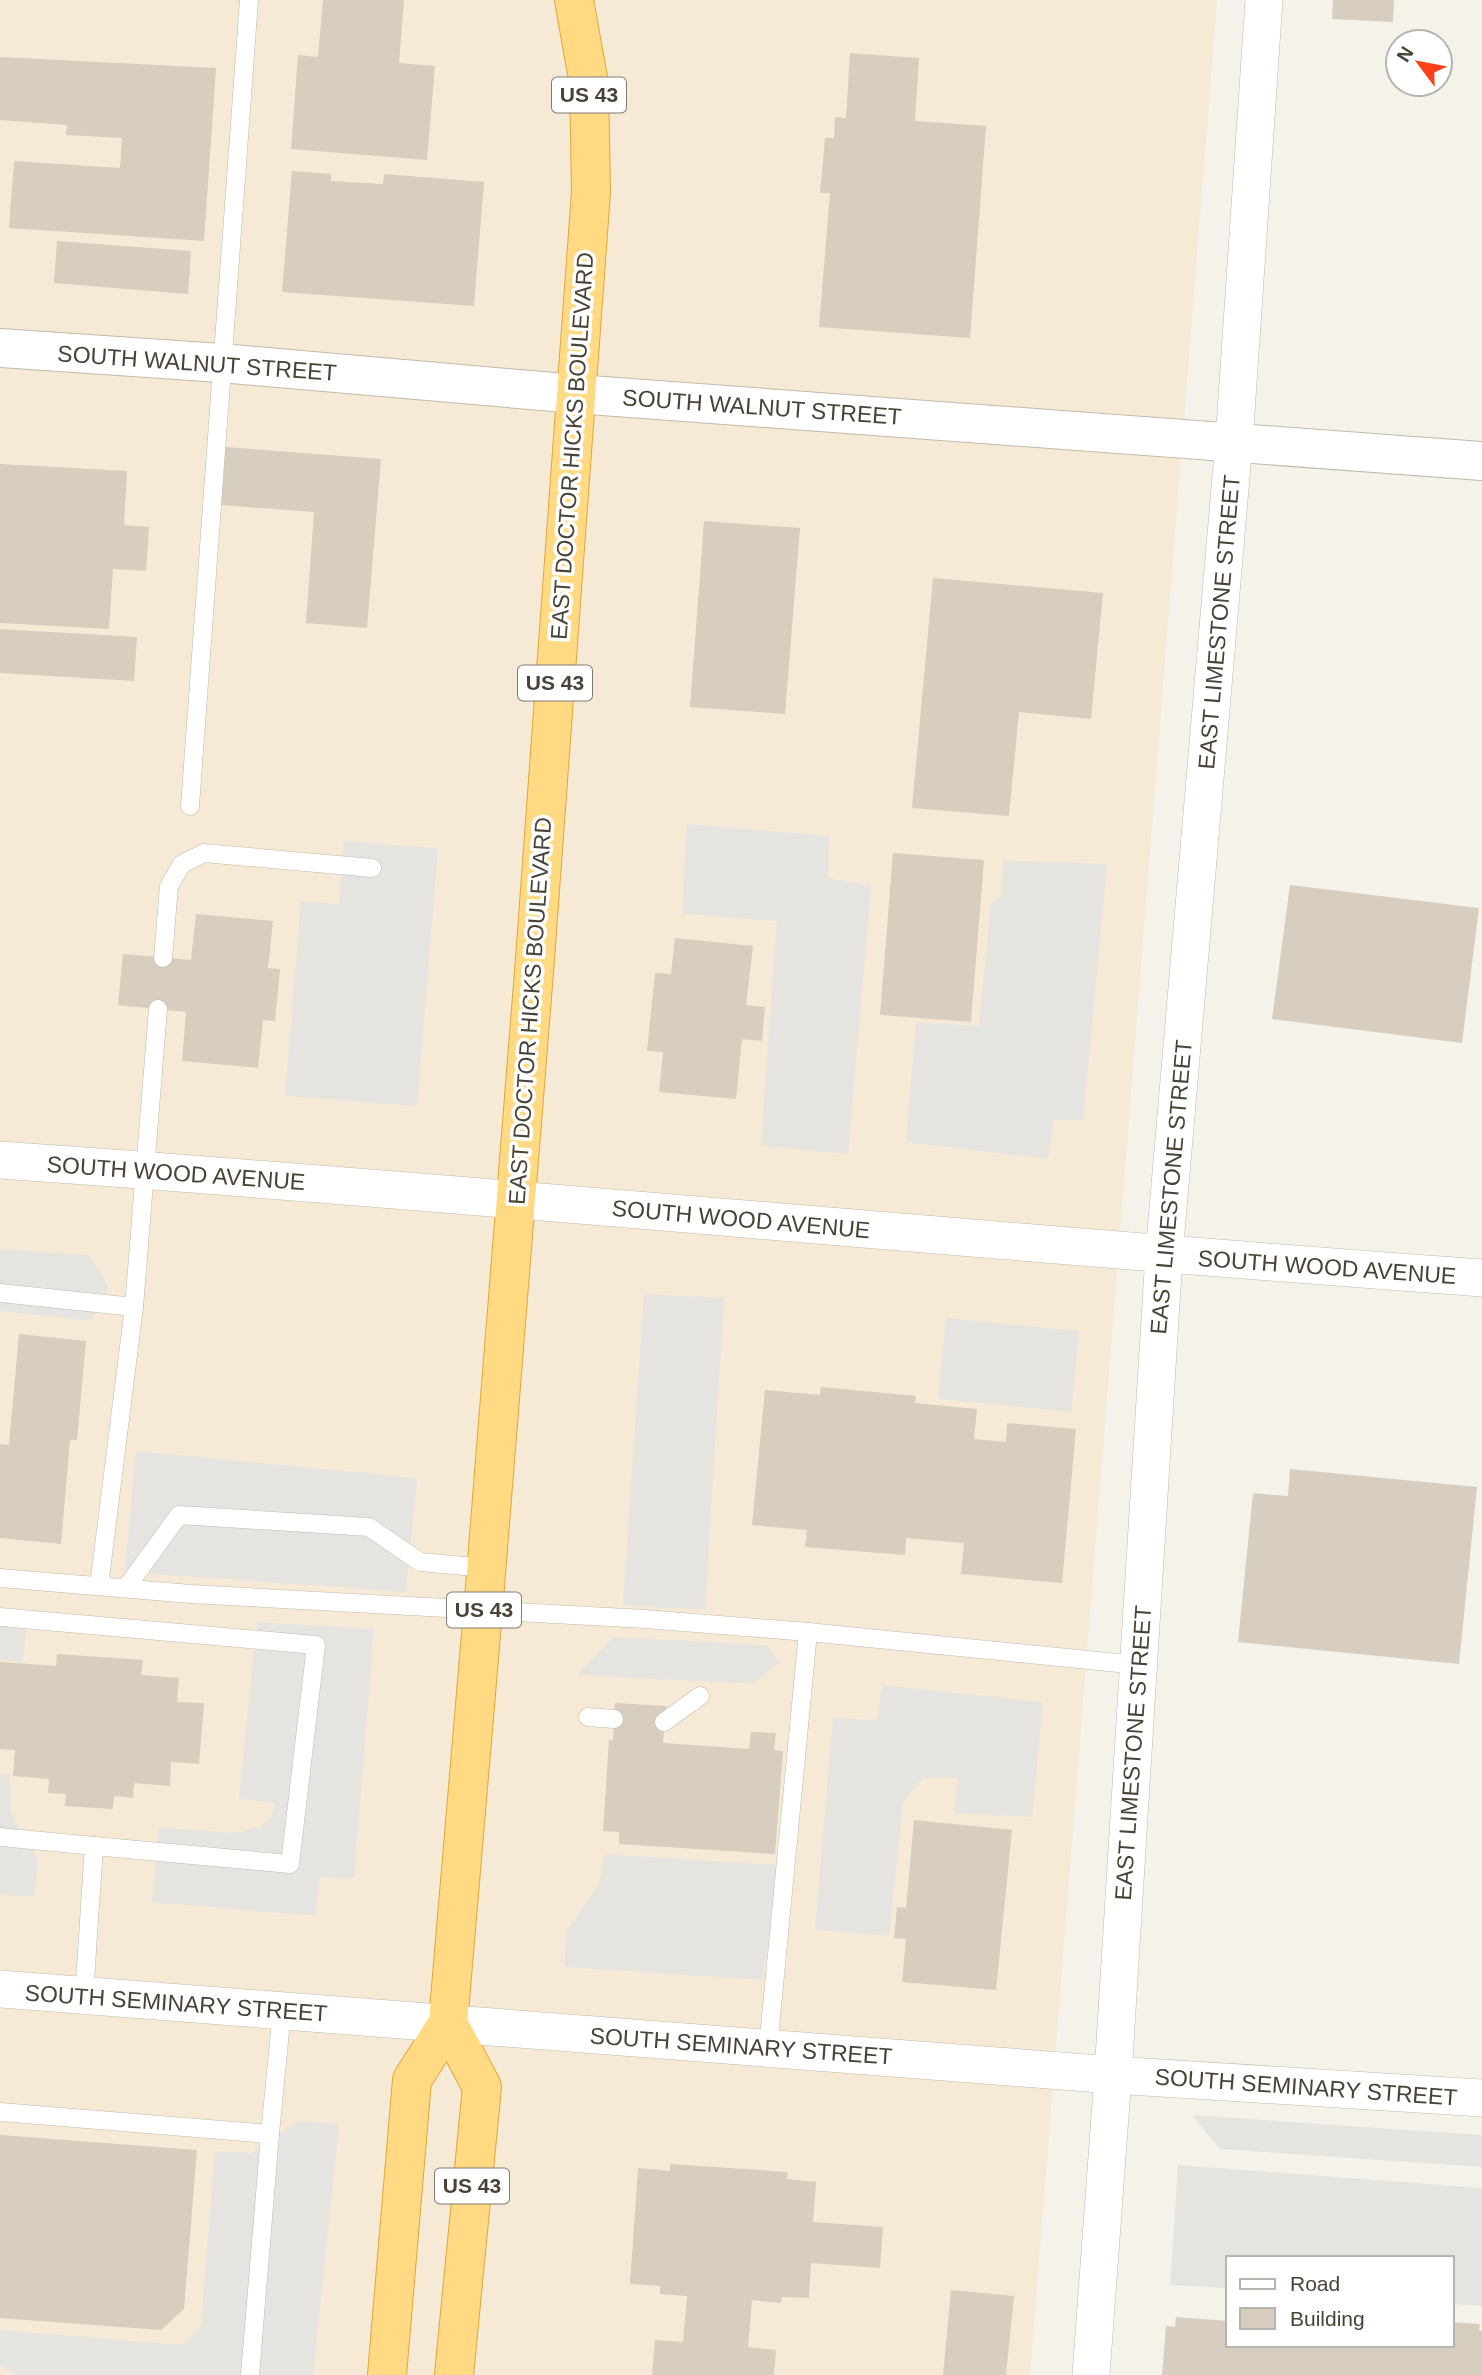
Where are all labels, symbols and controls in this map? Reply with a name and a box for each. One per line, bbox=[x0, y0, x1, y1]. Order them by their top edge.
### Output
north arrow bbox=[1384, 28, 1454, 98]
text: N bbox=[1392, 43, 1418, 66]
road number: US 43 bbox=[552, 78, 626, 112]
street label: EAST DOCTOR HICKS BOULEVARD bbox=[545, 251, 599, 641]
street label: SOUTH WALNUT STREET bbox=[57, 340, 337, 386]
street label: SOUTH WALNUT STREET bbox=[622, 384, 902, 430]
street label: EAST LIMESTONE STREET bbox=[1193, 474, 1245, 770]
road number: US 43 bbox=[518, 666, 592, 700]
street label: EAST DOCTOR HICKS BOULEVARD bbox=[503, 816, 557, 1206]
street label: EAST LIMESTONE STREET bbox=[1145, 1039, 1197, 1335]
street label: SOUTH WOOD AVENUE bbox=[46, 1151, 306, 1195]
street label: SOUTH WOOD AVENUE bbox=[611, 1195, 871, 1243]
street label: SOUTH WOOD AVENUE bbox=[1197, 1245, 1457, 1289]
road number: US 43 bbox=[447, 1592, 521, 1628]
street label: EAST LIMESTONE STREET bbox=[1110, 1605, 1156, 1901]
street label: SOUTH SEMINARY STREET bbox=[24, 1979, 328, 2027]
street label: SOUTH SEMINARY STREET bbox=[589, 2022, 893, 2070]
street label: SOUTH SEMINARY STREET bbox=[1154, 2063, 1458, 2111]
road number: US 43 bbox=[435, 2168, 509, 2204]
legend bbox=[1226, 2256, 1454, 2347]
text: Road bbox=[1290, 2272, 1340, 2295]
text: Building bbox=[1290, 2307, 1365, 2330]

